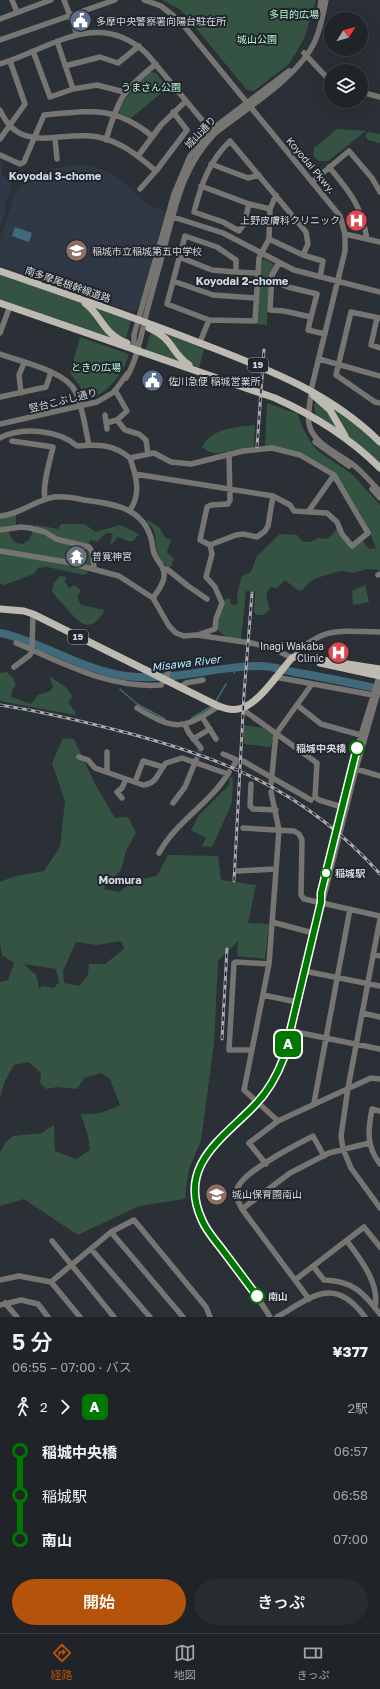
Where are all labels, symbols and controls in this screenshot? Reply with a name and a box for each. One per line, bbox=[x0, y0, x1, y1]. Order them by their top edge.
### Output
public building icon: 多摩中央警察署向陽台駐在所 bbox=[67, 8, 93, 34]
park label: 多目的広場 bbox=[269, 8, 319, 20]
north arrow bbox=[324, 12, 368, 56]
map controls bbox=[324, 12, 368, 108]
place label: 多摩中央警察署向陽台駐在所 bbox=[96, 15, 226, 27]
park label: 城山公園 bbox=[237, 33, 277, 45]
button: layers bbox=[324, 64, 368, 108]
park label: うまさん公園 bbox=[121, 81, 181, 93]
street label: 城山通り bbox=[182, 113, 218, 151]
street label: Koyodai Pkwy. bbox=[284, 135, 338, 195]
district label: Koyodai 3-chome bbox=[9, 169, 102, 182]
hospital icon: 上野皮膚科クリニック bbox=[343, 207, 369, 233]
place label: 上野皮膚科クリニック bbox=[240, 214, 340, 226]
school or university icon: 稲城市立稲城第五中学校 bbox=[64, 238, 90, 264]
place label: 稲城市立稲城第五中学校 bbox=[92, 245, 202, 257]
street label: 南多摩尾根幹線道路 bbox=[23, 264, 113, 304]
district label: Koyodai 2-chome bbox=[196, 274, 289, 287]
road number: 19 bbox=[248, 358, 268, 372]
park label: ときの広場 bbox=[71, 361, 121, 373]
public building icon: 佐川急便 稲城営業所 bbox=[140, 368, 166, 394]
place label: 佐川急便 稲城営業所 bbox=[168, 375, 261, 387]
street label: 竪台こぶし通り bbox=[28, 386, 98, 414]
temple icon: 普寛神宮 bbox=[64, 543, 90, 569]
place label: 普寛神宮 bbox=[92, 550, 132, 562]
road number: 19 bbox=[68, 630, 88, 644]
hospital icon: Inagi Wakaba Clinic bbox=[326, 639, 352, 665]
place label: Inagi Wakaba Clinic bbox=[260, 640, 325, 664]
water label: Misawa River bbox=[151, 652, 223, 673]
marker: 稲城中央橋 bbox=[349, 740, 365, 756]
place label: 稲城中央橋 bbox=[296, 742, 346, 754]
marker: 稲城駅 bbox=[320, 867, 332, 879]
place label: 稲城駅 bbox=[335, 867, 366, 879]
district label: Momura bbox=[98, 873, 142, 886]
line badge: A bbox=[275, 1031, 301, 1057]
text: A bbox=[283, 1035, 293, 1052]
school or university icon: 城山保育園南山 bbox=[204, 1181, 230, 1207]
place label: 城山保育園南山 bbox=[232, 1188, 302, 1200]
marker: 南山 bbox=[249, 1288, 265, 1304]
place label: 南山 bbox=[268, 1290, 288, 1302]
text: 5 分 bbox=[12, 1328, 53, 1355]
text: ¥377 bbox=[333, 1342, 368, 1360]
text: 06:55 – 07:00 · バス bbox=[12, 1359, 132, 1375]
icon: walk bbox=[12, 1396, 34, 1418]
icon: forward bbox=[54, 1396, 76, 1418]
text: A bbox=[90, 1398, 100, 1415]
text: 2 bbox=[40, 1399, 48, 1415]
text: 2駅 bbox=[347, 1400, 368, 1416]
text: 稲城中央橋 bbox=[42, 1443, 117, 1461]
text: 06:57 bbox=[334, 1443, 368, 1459]
text: 稲城駅 bbox=[42, 1487, 87, 1505]
text: 06:58 bbox=[333, 1487, 368, 1503]
text: 南山 bbox=[42, 1531, 72, 1549]
text: 07:00 bbox=[333, 1531, 368, 1547]
button: 開始 bbox=[12, 1579, 186, 1625]
button: きっぷ bbox=[194, 1579, 368, 1625]
tab: 経路 bbox=[51, 1642, 73, 1682]
tab: 地図 bbox=[174, 1642, 196, 1682]
tab: きっぷ bbox=[297, 1642, 329, 1682]

